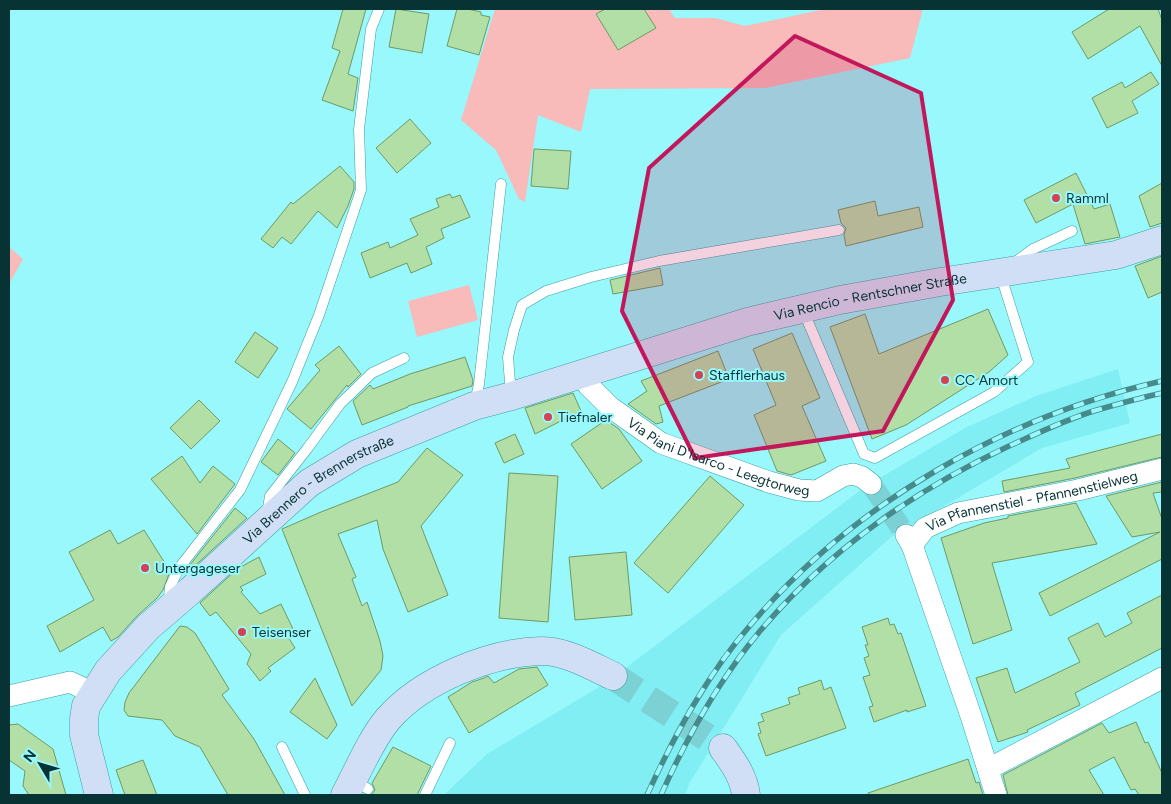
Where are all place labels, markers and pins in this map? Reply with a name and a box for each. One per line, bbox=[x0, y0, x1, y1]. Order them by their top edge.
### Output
place label: Ramml bbox=[1066, 190, 1109, 207]
marker: Ramml bbox=[1050, 192, 1062, 204]
place label: Stafflerhaus bbox=[709, 367, 785, 384]
marker: Stafflerhaus bbox=[693, 369, 705, 381]
place label: CC Amort bbox=[955, 372, 1018, 389]
marker: CC Amort bbox=[939, 374, 951, 386]
place label: Tiefnaler bbox=[558, 409, 612, 426]
marker: Tiefnaler bbox=[542, 411, 554, 423]
place label: Untergageser bbox=[155, 560, 241, 577]
marker: Untergageser bbox=[139, 562, 151, 574]
place label: Teisenser bbox=[252, 624, 311, 641]
marker: Teisenser bbox=[236, 626, 248, 638]

